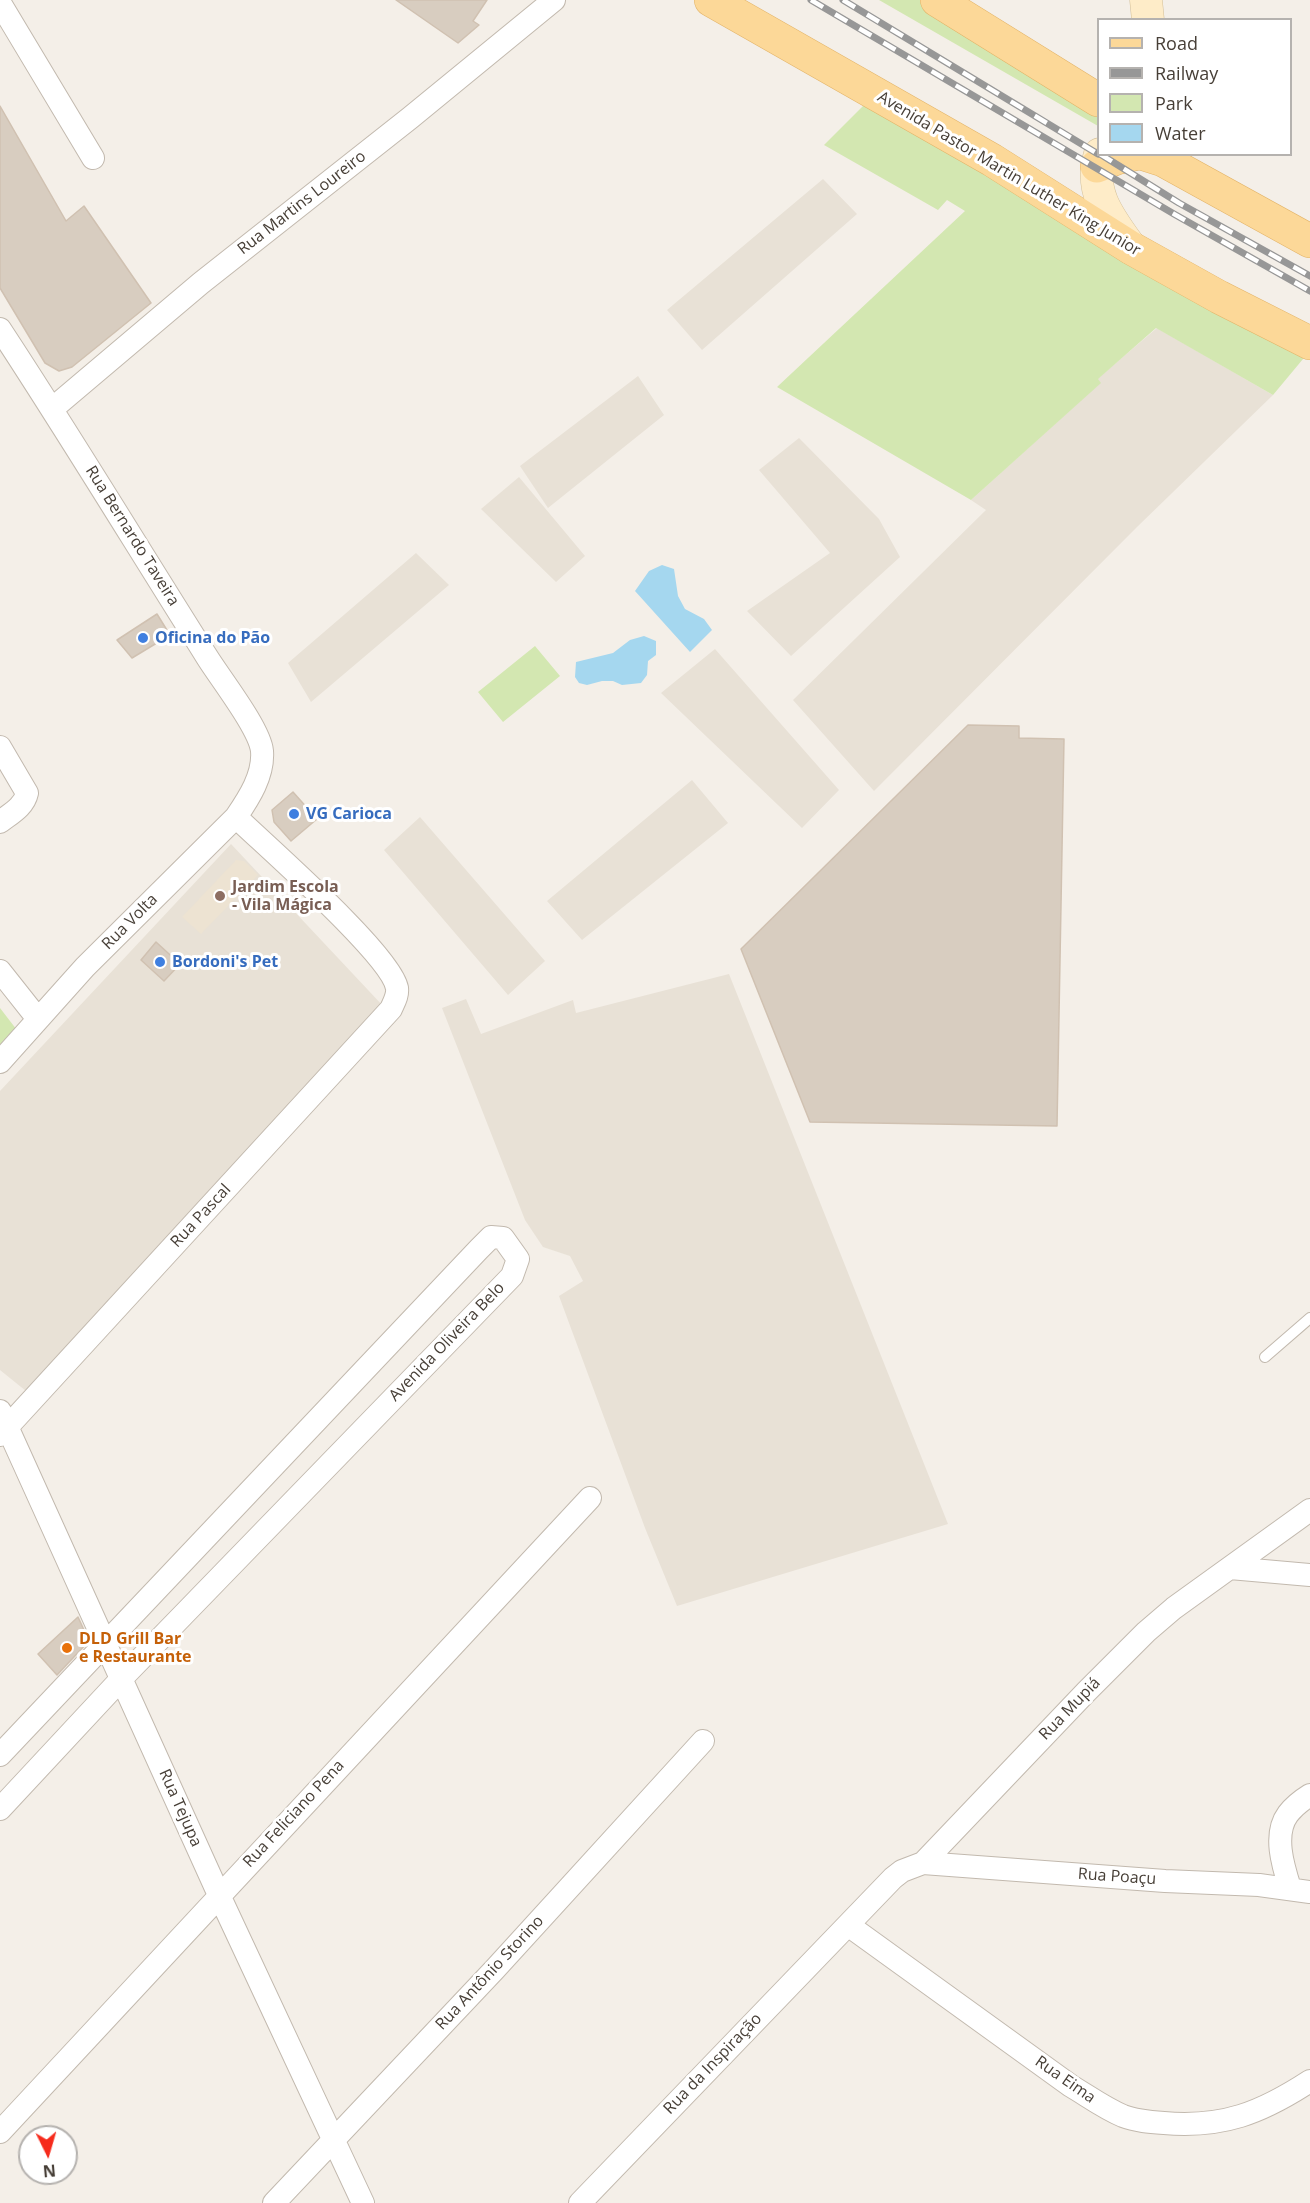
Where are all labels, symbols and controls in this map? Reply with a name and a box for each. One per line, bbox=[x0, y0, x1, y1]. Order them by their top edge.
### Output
legend bbox=[1097, 18, 1292, 156]
text: Road bbox=[1155, 31, 1198, 55]
text: Railway bbox=[1155, 61, 1218, 85]
street label: Avenida Pastor Martin Luther King Junior bbox=[874, 88, 1144, 260]
text: Park bbox=[1155, 91, 1193, 115]
text: Water bbox=[1155, 121, 1206, 145]
street label: Rua Martins Loureiro bbox=[234, 147, 370, 259]
street label: Rua Bernardo Taveira bbox=[81, 462, 183, 610]
place label: Oficina do Pão bbox=[155, 628, 270, 648]
marker: Oficina do Pão bbox=[136, 631, 150, 645]
place label: VG Carioca bbox=[306, 804, 392, 824]
marker: VG Carioca bbox=[287, 807, 301, 821]
place label: Jardim Escola - Vila Mágica bbox=[232, 877, 339, 915]
marker: Jardim Escola - Vila Mágica bbox=[213, 889, 227, 903]
street label: Rua Volta bbox=[98, 890, 162, 954]
place label: Bordoni's Pet bbox=[172, 952, 278, 972]
marker: Bordoni's Pet bbox=[153, 955, 167, 969]
street label: Rua Pascal bbox=[167, 1180, 235, 1252]
street label: Avenida Oliveira Belo bbox=[385, 1279, 509, 1405]
place label: DLD Grill Bar e Restaurante bbox=[79, 1629, 192, 1667]
marker: DLD Grill Bar e Restaurante bbox=[60, 1641, 74, 1655]
street label: Rua Mupiá bbox=[1035, 1674, 1105, 1744]
street label: Rua Feliciano Pena bbox=[239, 1756, 349, 1872]
street label: Rua Tejupa bbox=[154, 1766, 206, 1850]
street label: Rua Poaçu bbox=[1077, 1865, 1157, 1889]
street label: Rua Antônio Storino bbox=[432, 1912, 548, 2034]
street label: Rua da Inspiração bbox=[660, 2010, 766, 2118]
street label: Rua Eima bbox=[1031, 2052, 1099, 2108]
north arrow bbox=[18, 2125, 78, 2185]
text: N bbox=[42, 2159, 57, 2182]

